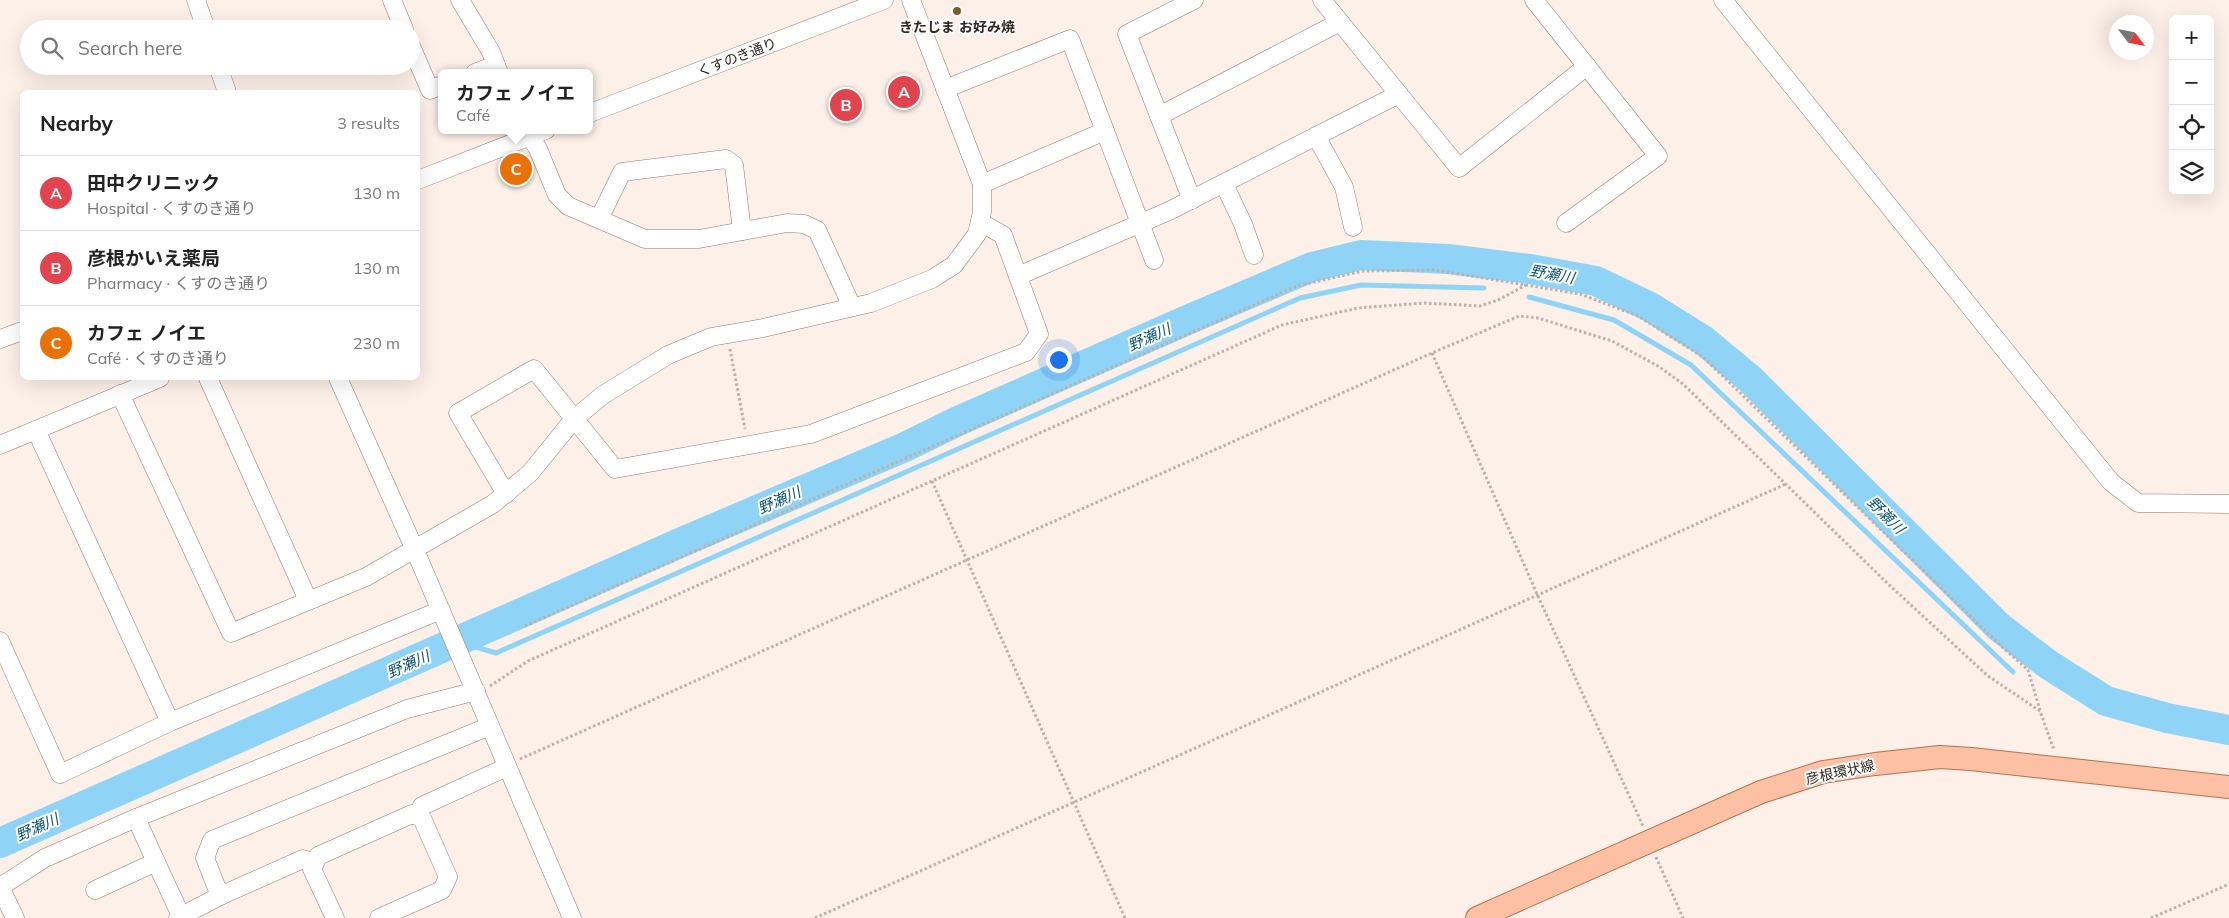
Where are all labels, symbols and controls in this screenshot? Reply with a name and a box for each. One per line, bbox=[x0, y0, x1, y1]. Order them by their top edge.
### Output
marker: きたじま お好み焼 bbox=[951, 5, 963, 17]
north arrow bbox=[2109, 15, 2154, 60]
map controls bbox=[2169, 15, 2214, 195]
button: + bbox=[2169, 15, 2214, 60]
place label: きたじま お好み焼 bbox=[899, 18, 1015, 36]
search box bbox=[20, 20, 420, 75]
icon: search bbox=[38, 34, 66, 62]
street label: くすのき通り bbox=[695, 34, 779, 80]
text: Search here bbox=[78, 36, 182, 60]
button: − bbox=[2169, 60, 2214, 105]
popup bbox=[438, 69, 593, 134]
pin: A bbox=[888, 73, 920, 111]
text: カフェ ノイエ bbox=[456, 81, 575, 105]
pin: B bbox=[830, 86, 862, 124]
text: Café bbox=[456, 105, 490, 125]
button: locate bbox=[2169, 105, 2214, 150]
text: Nearby bbox=[40, 110, 113, 136]
text: 3 results bbox=[337, 113, 400, 133]
pin: C bbox=[500, 150, 532, 188]
button: layers bbox=[2169, 150, 2214, 195]
text: 田中クリニック bbox=[87, 171, 220, 195]
text: A bbox=[50, 183, 62, 203]
text: 130 m bbox=[353, 183, 400, 203]
text: Hospital · くすのき通り bbox=[87, 198, 256, 218]
text: 彦根かいえ薬局 bbox=[87, 246, 220, 270]
text: B bbox=[50, 258, 62, 278]
text: 130 m bbox=[353, 258, 400, 278]
water label: 野瀬川 bbox=[1528, 261, 1578, 288]
text: Pharmacy · くすのき通り bbox=[87, 273, 270, 293]
water label: 野瀬川 bbox=[1125, 318, 1175, 355]
text: カフェ ノイエ bbox=[87, 321, 206, 345]
text: C bbox=[51, 333, 61, 353]
text: 230 m bbox=[353, 333, 400, 353]
your location bbox=[1046, 347, 1072, 373]
text: Café · くすのき通り bbox=[87, 348, 229, 368]
water label: 野瀬川 bbox=[755, 481, 805, 518]
water label: 野瀬川 bbox=[1863, 492, 1910, 539]
water label: 野瀬川 bbox=[384, 645, 434, 682]
street label: 彦根環状線 bbox=[1804, 756, 1876, 788]
water label: 野瀬川 bbox=[13, 808, 63, 845]

